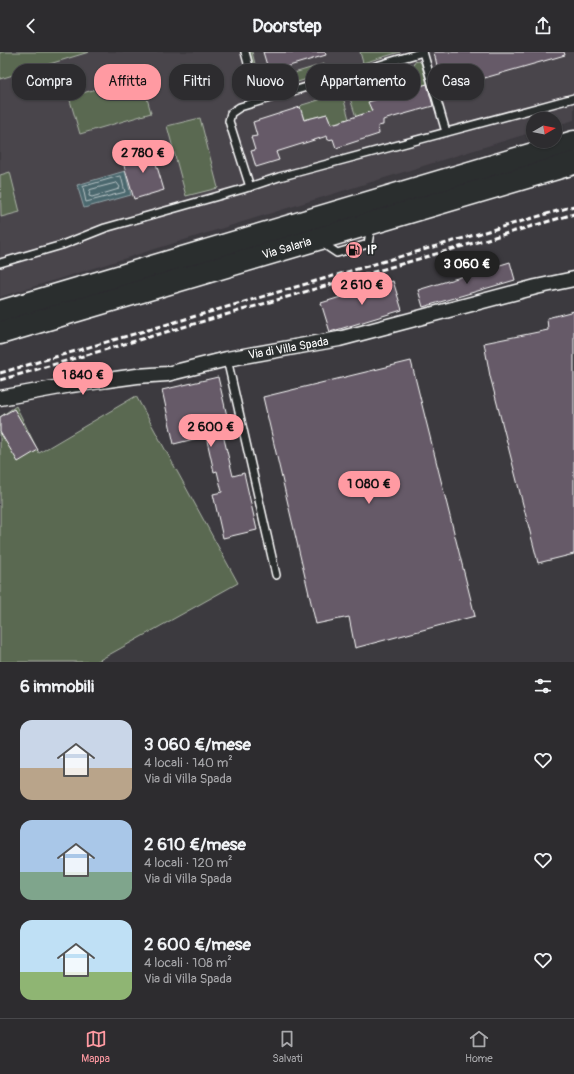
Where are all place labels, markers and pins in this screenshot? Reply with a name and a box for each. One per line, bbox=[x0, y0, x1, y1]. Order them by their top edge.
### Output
pin: 2 780 € bbox=[106, 140, 180, 174]
fuel station icon: IP bbox=[344, 240, 364, 260]
place label: IP bbox=[367, 243, 377, 258]
pin: 3 060 € bbox=[430, 251, 504, 285]
pin: 2 610 € bbox=[325, 272, 399, 306]
pin: 1 840 € bbox=[46, 362, 120, 396]
pin: 2 600 € bbox=[174, 414, 248, 448]
pin: 1 080 € bbox=[332, 471, 406, 505]

